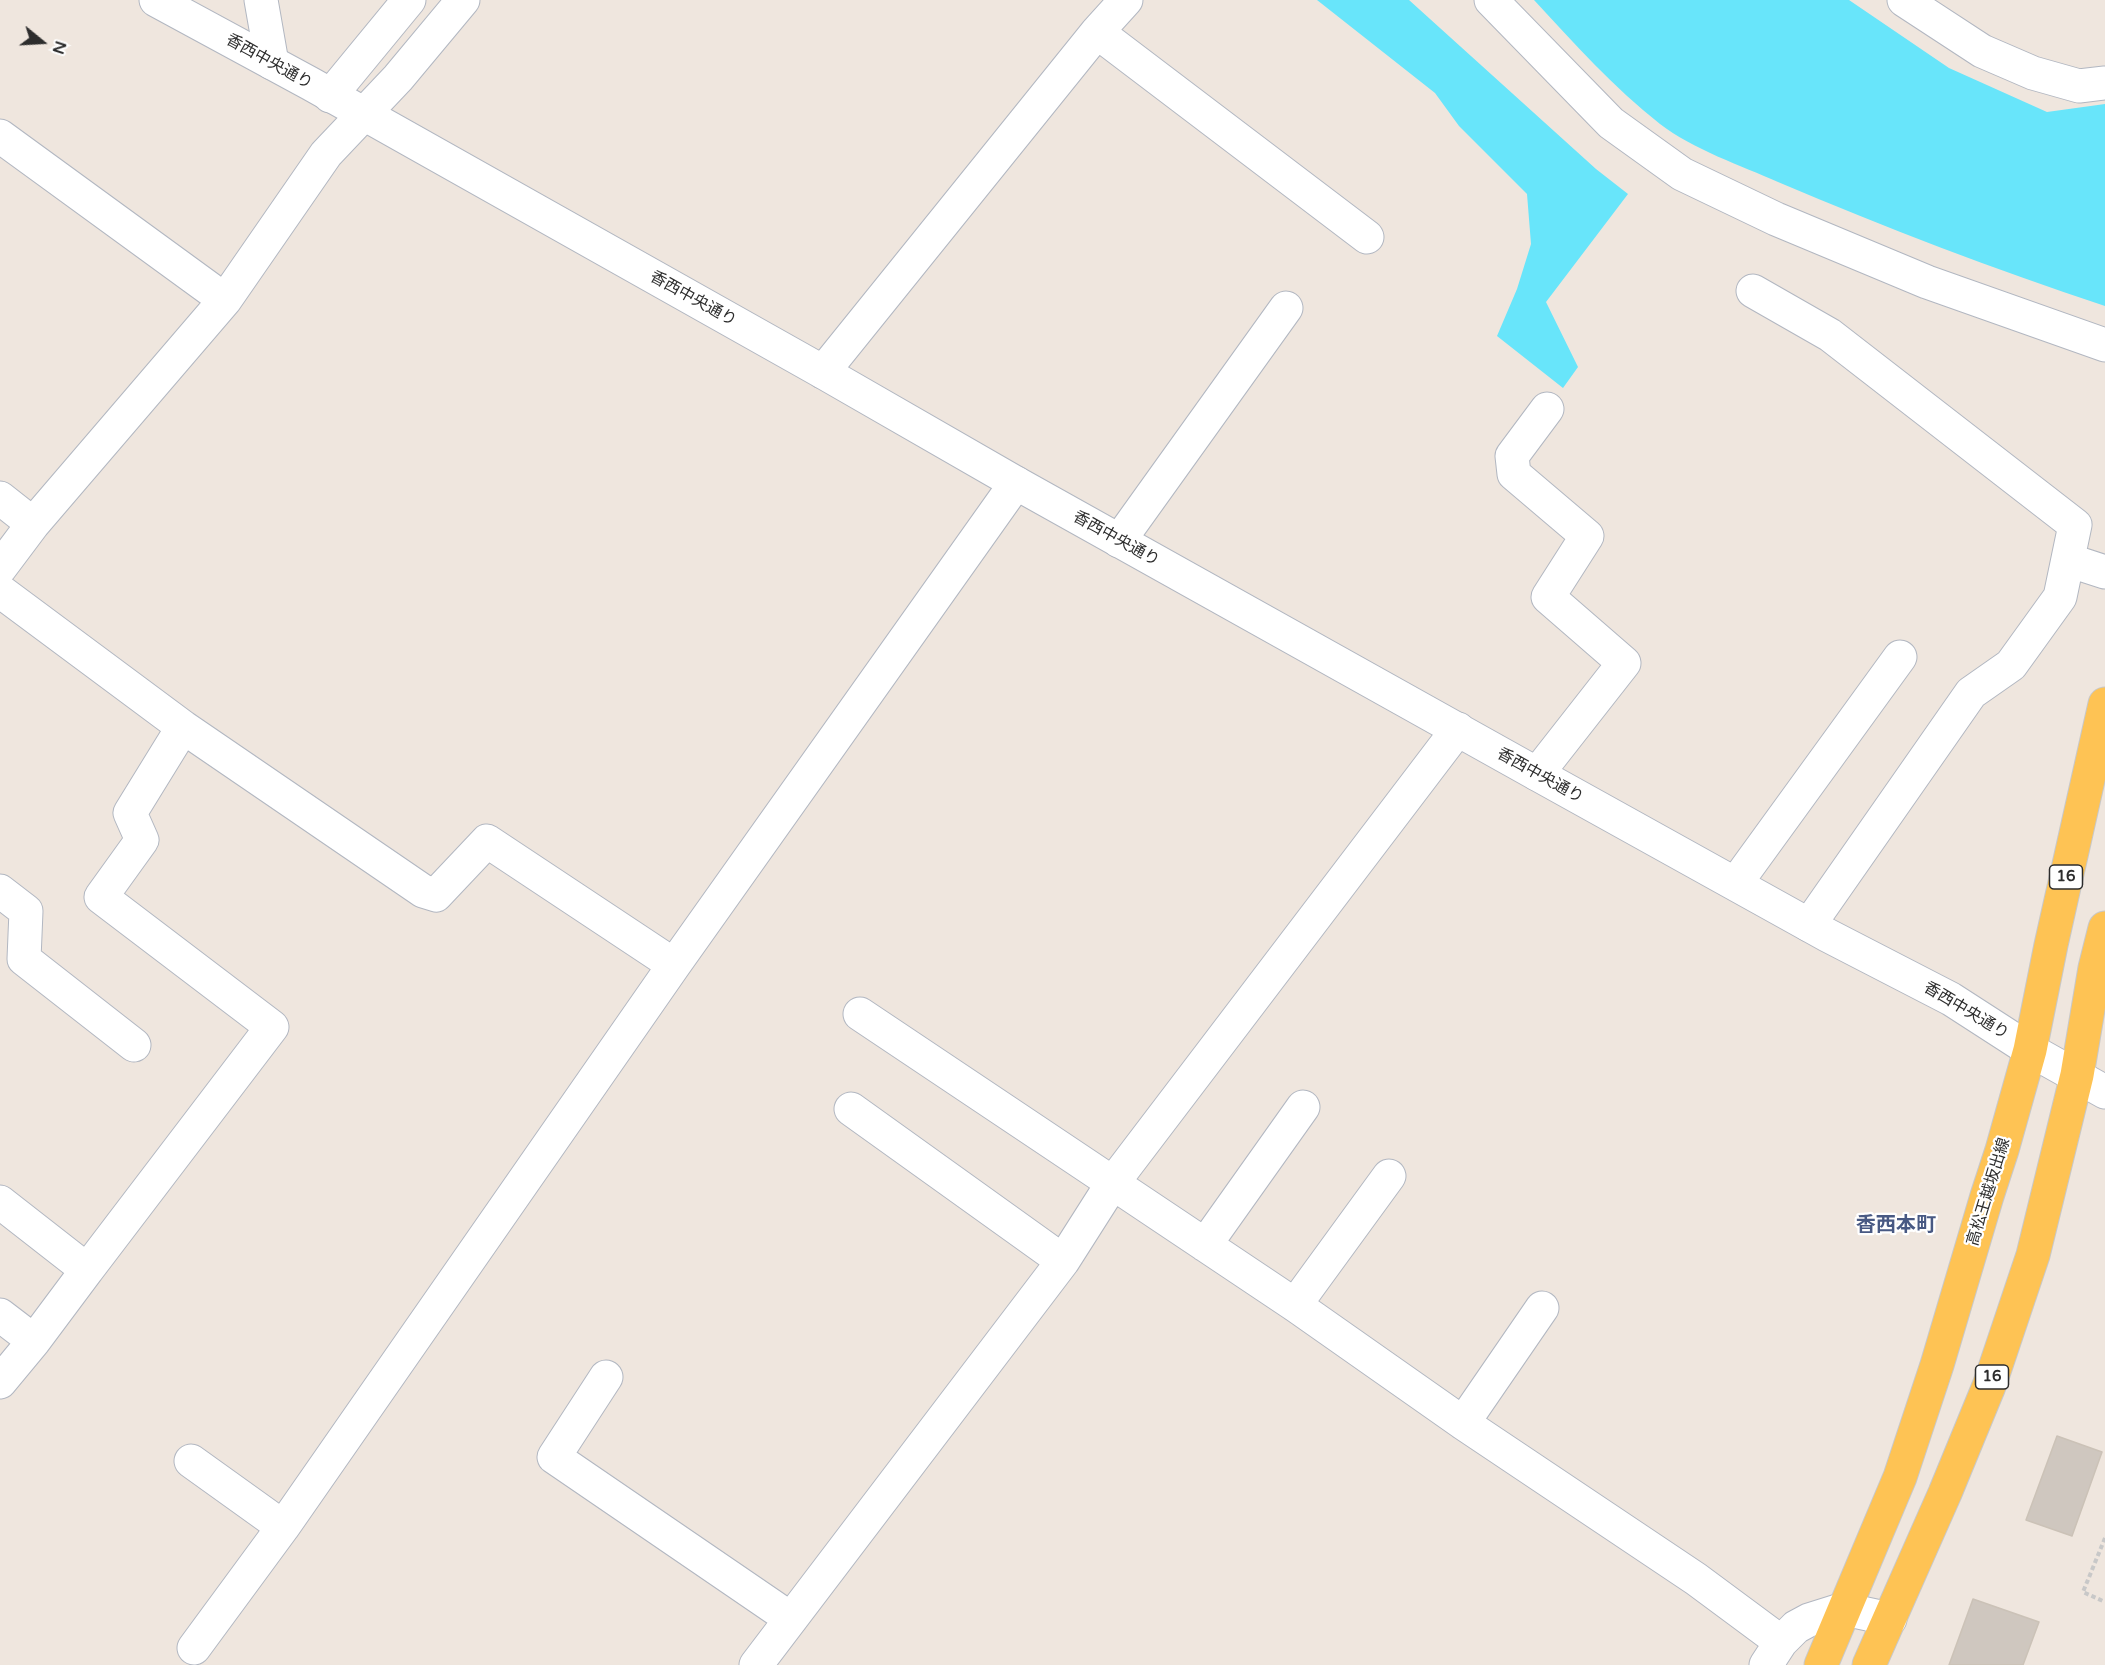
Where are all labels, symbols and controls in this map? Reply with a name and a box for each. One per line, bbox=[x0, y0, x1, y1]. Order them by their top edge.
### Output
north arrow bbox=[12, 12, 72, 72]
street label: 香西中央通り bbox=[222, 30, 316, 94]
text: N bbox=[48, 38, 71, 57]
street label: 香西中央通り bbox=[646, 267, 740, 331]
street label: 香西中央通り bbox=[1069, 507, 1163, 571]
street label: 香西中央通り bbox=[1493, 744, 1587, 808]
road number: 16 bbox=[2050, 865, 2082, 889]
street label: 香西中央通り bbox=[1920, 978, 2012, 1044]
street label: 高松王越坂出線 bbox=[1963, 1136, 2015, 1248]
district label: 香西本町 bbox=[1856, 1214, 1936, 1238]
road number: 16 bbox=[1976, 1365, 2008, 1389]

